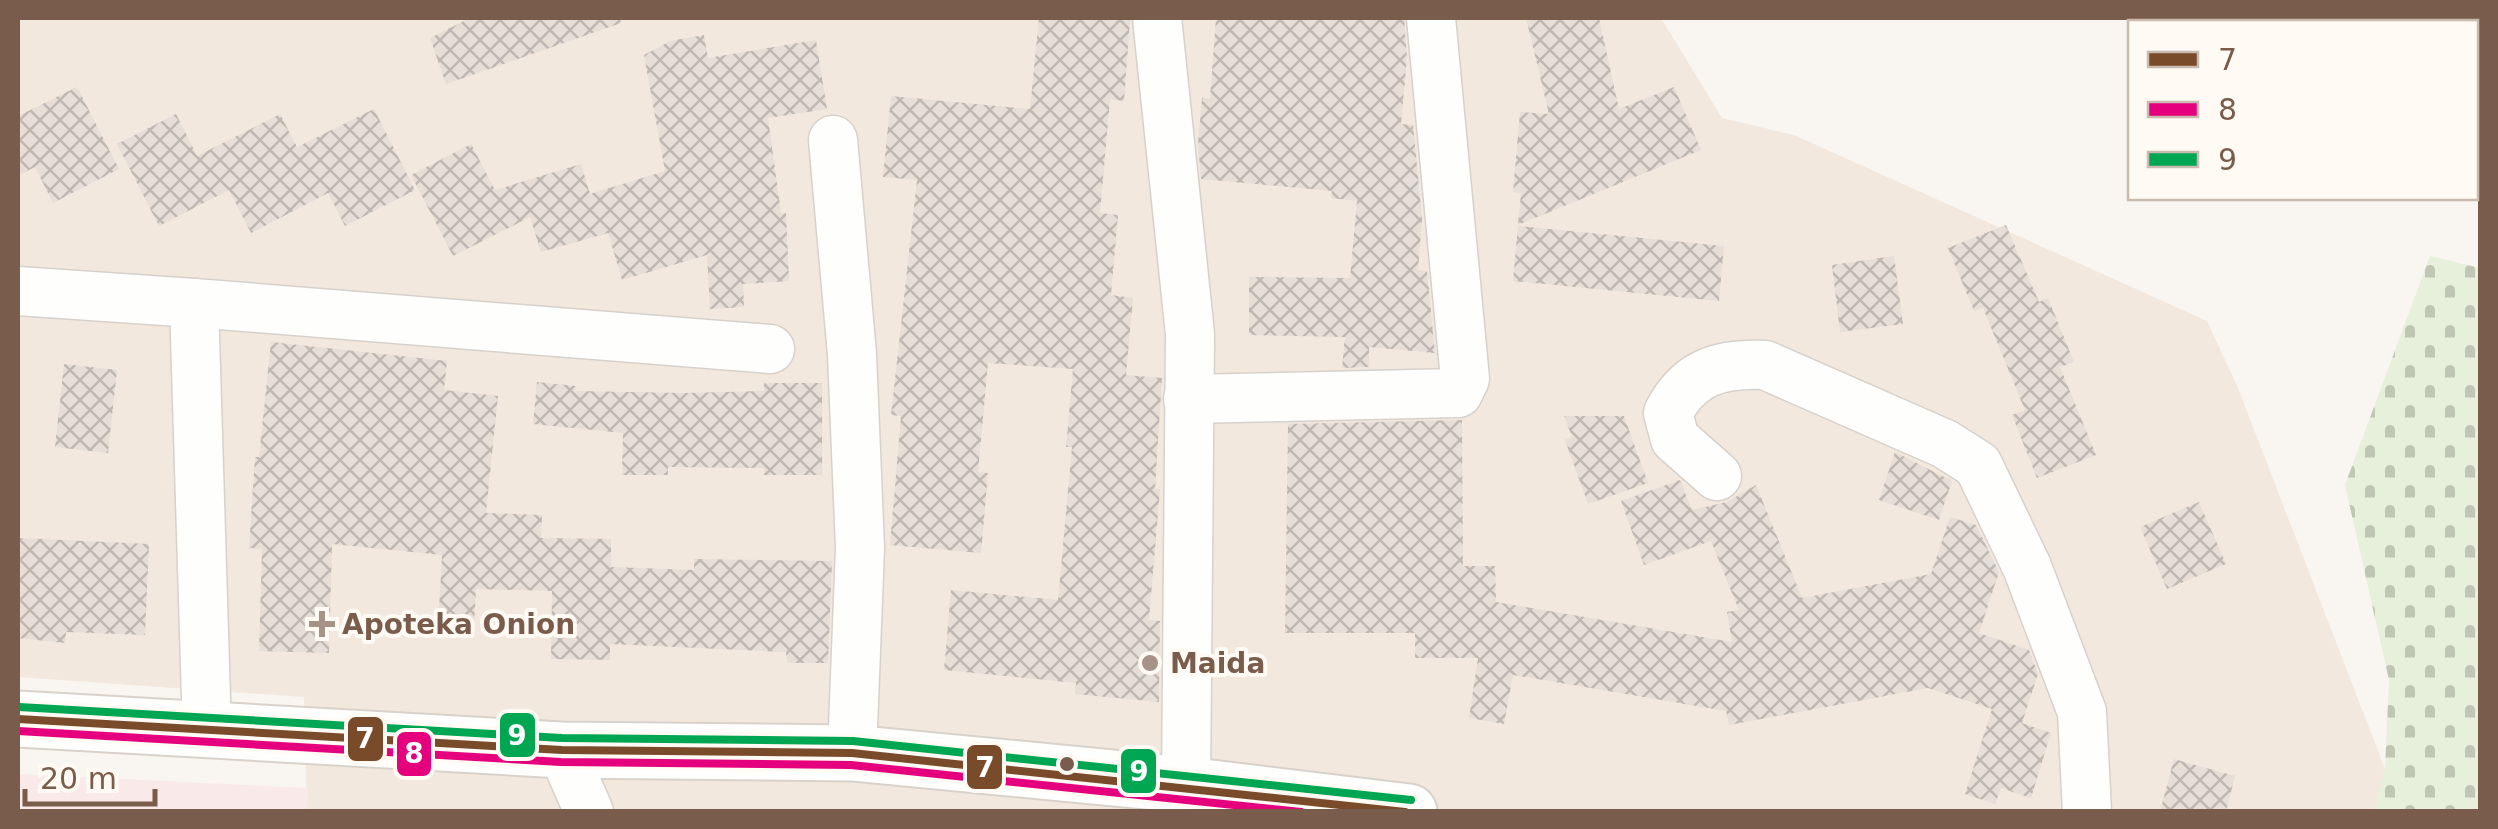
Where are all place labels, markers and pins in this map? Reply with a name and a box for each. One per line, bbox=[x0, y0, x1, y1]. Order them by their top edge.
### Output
place label: Apoteka Onion bbox=[342, 608, 575, 641]
marker: Apoteka Onion bbox=[311, 613, 333, 635]
place label: Maida bbox=[1170, 647, 1265, 680]
marker: Maida bbox=[1139, 652, 1161, 674]
unlabelled marker bbox=[1057, 754, 1077, 774]

